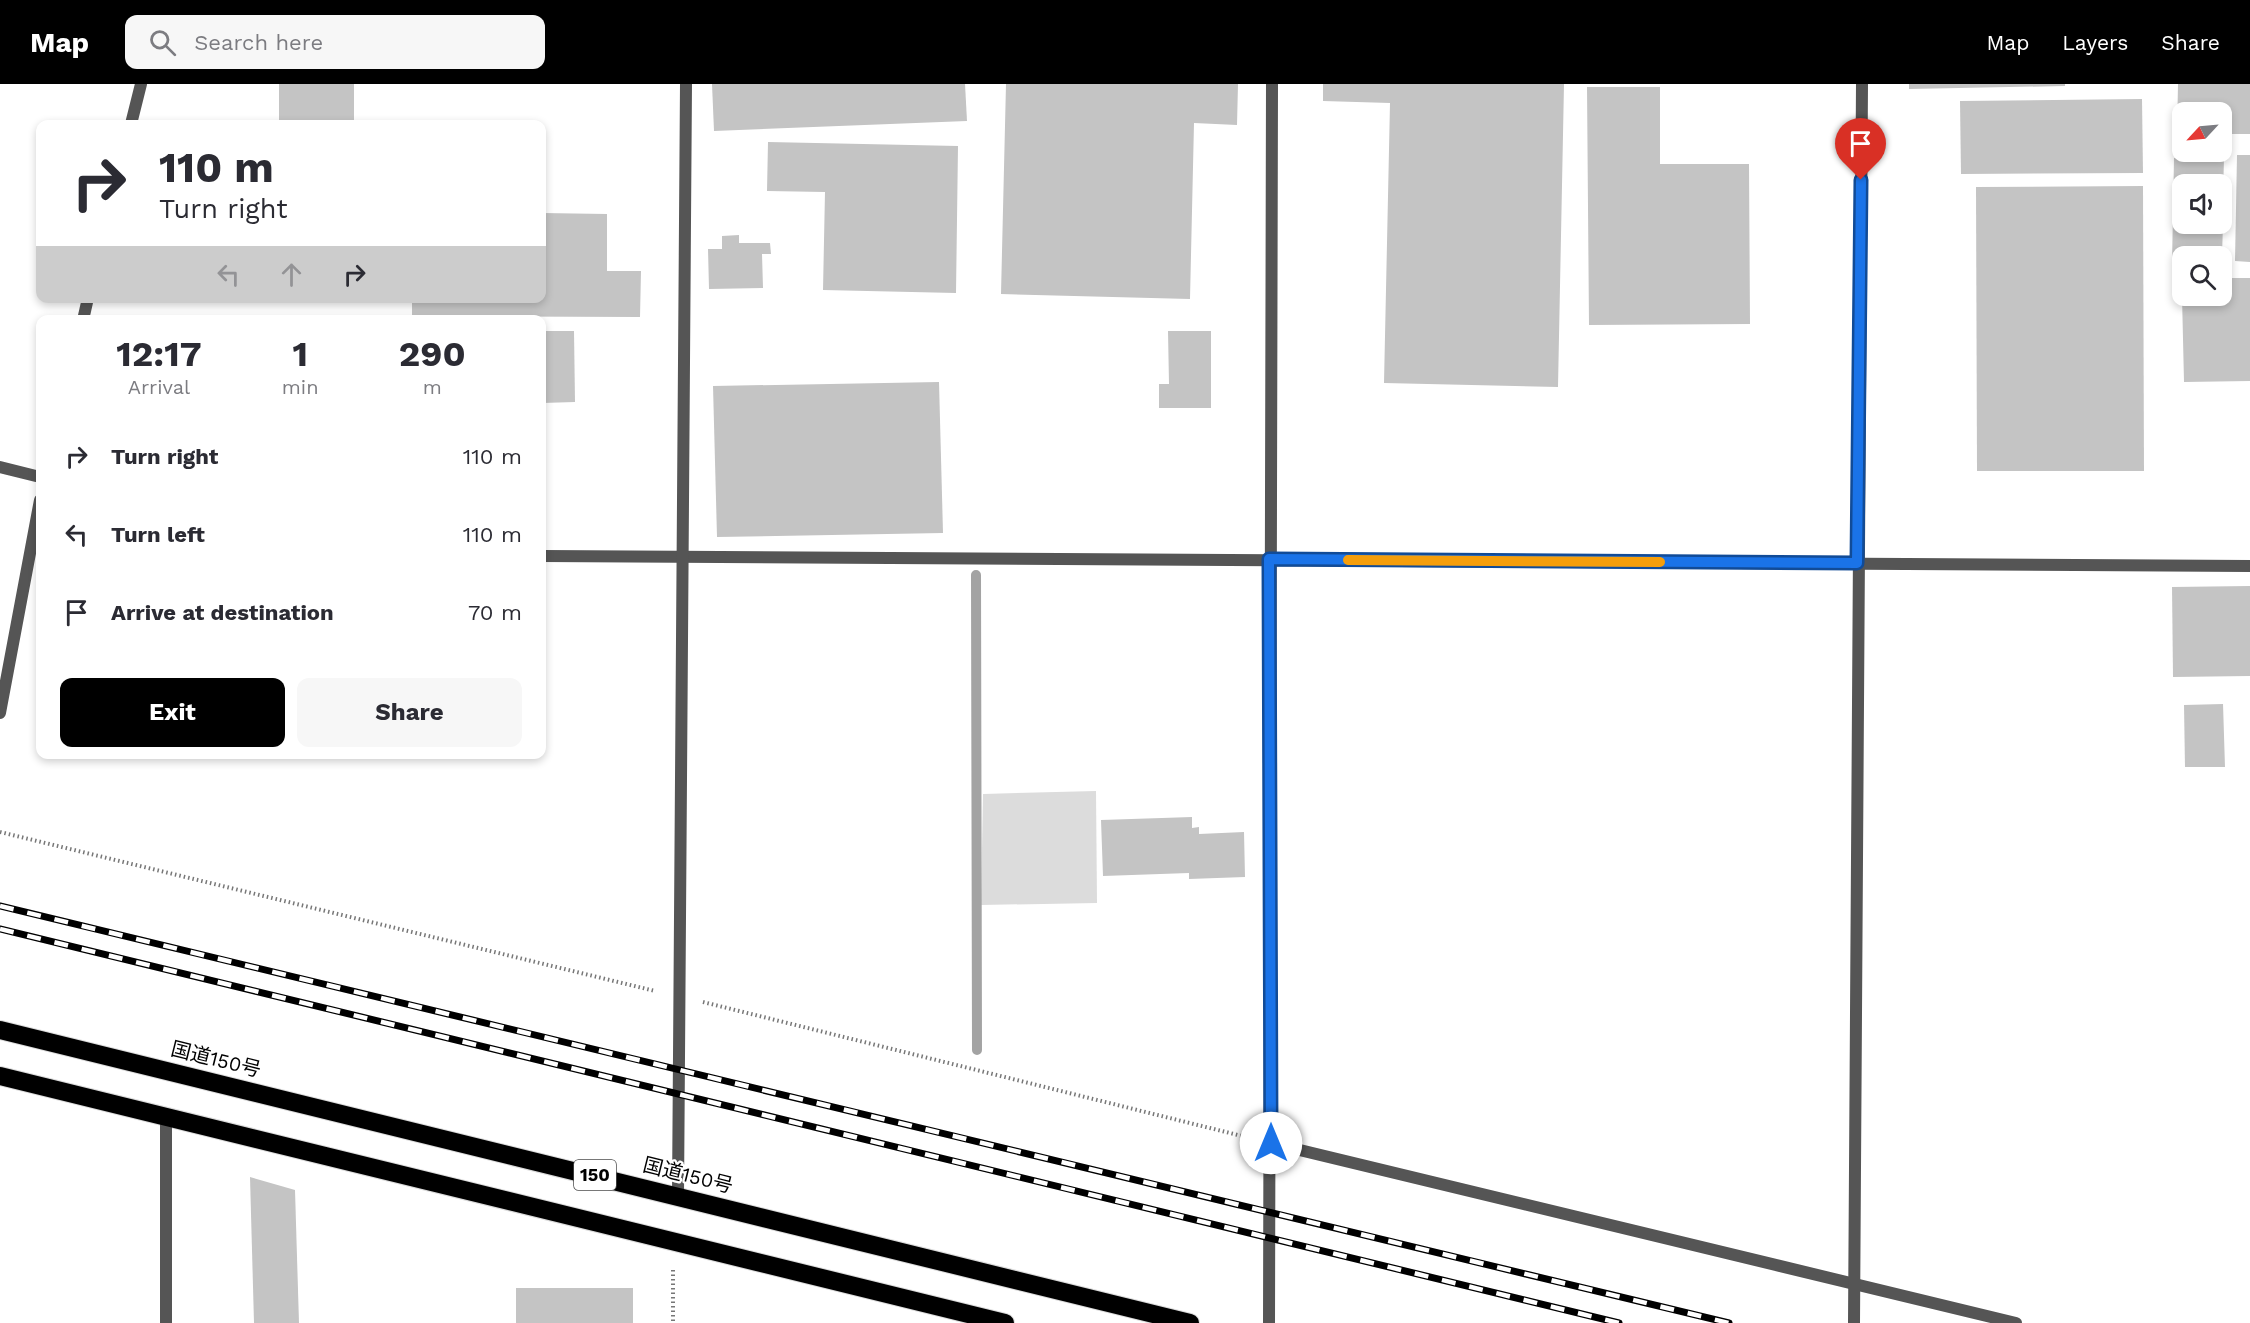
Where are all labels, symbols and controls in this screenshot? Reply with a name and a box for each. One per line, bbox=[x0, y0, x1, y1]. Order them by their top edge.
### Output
search box bbox=[125, 15, 545, 69]
text: Map bbox=[30, 26, 89, 59]
icon: search bbox=[146, 26, 179, 59]
text: Search here bbox=[194, 30, 323, 55]
text: Map bbox=[1986, 30, 2029, 55]
text: Layers bbox=[2062, 30, 2128, 55]
text: Share bbox=[2161, 30, 2220, 55]
north arrow bbox=[2172, 102, 2232, 162]
map controls bbox=[2172, 102, 2232, 306]
pin bbox=[1835, 118, 1886, 180]
icon: arrive bbox=[1844, 127, 1877, 160]
text: 110 m bbox=[159, 143, 274, 192]
icon: right bbox=[60, 144, 138, 222]
button: sound bbox=[2172, 174, 2232, 234]
text: Turn right bbox=[159, 193, 288, 225]
button: search bbox=[2172, 246, 2232, 306]
icon: left bbox=[212, 258, 245, 291]
icon: ahead bbox=[275, 258, 308, 291]
icon: right bbox=[338, 258, 371, 291]
text: 12:17 bbox=[116, 333, 202, 375]
text: 1 bbox=[292, 333, 308, 375]
text: 290 bbox=[399, 333, 466, 375]
text: Arrival bbox=[128, 375, 190, 399]
text: min bbox=[282, 375, 319, 399]
text: m bbox=[423, 375, 442, 399]
icon: right bbox=[60, 440, 93, 473]
text: Turn right bbox=[111, 444, 218, 469]
text: 110 m bbox=[463, 444, 522, 469]
icon: left bbox=[60, 518, 93, 551]
text: Turn left bbox=[111, 522, 205, 547]
text: 110 m bbox=[463, 522, 522, 547]
icon: arrive bbox=[60, 596, 93, 629]
text: Arrive at destination bbox=[111, 600, 334, 625]
text: 70 m bbox=[468, 600, 522, 625]
button: Exit bbox=[60, 678, 285, 747]
button: Share bbox=[297, 678, 522, 747]
street label: 国道150号 bbox=[169, 1036, 263, 1082]
position arrow bbox=[1239, 1111, 1303, 1175]
street label: 国道150号 bbox=[641, 1152, 735, 1198]
road number: 150 bbox=[574, 1160, 616, 1190]

